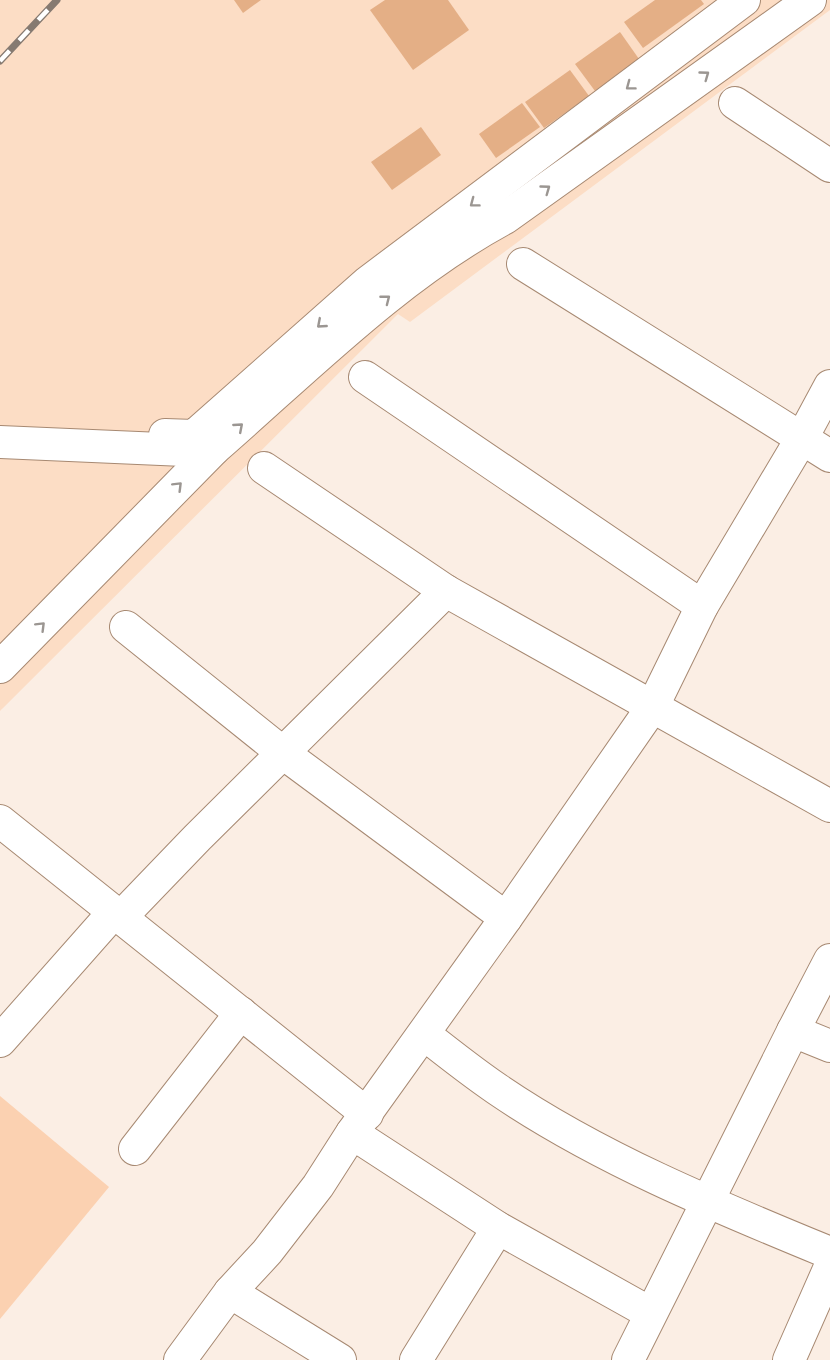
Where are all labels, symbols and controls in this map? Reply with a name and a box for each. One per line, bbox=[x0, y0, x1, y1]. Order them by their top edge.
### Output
one-way arrow bbox=[698, 71, 709, 82]
one-way arrow bbox=[626, 78, 637, 89]
one-way arrow bbox=[540, 185, 551, 196]
one-way arrow bbox=[470, 196, 481, 207]
one-way arrow bbox=[379, 296, 390, 307]
one-way arrow bbox=[317, 317, 328, 328]
one-way arrow bbox=[232, 424, 243, 435]
one-way arrow bbox=[170, 483, 181, 494]
one-way arrow bbox=[34, 622, 45, 632]

